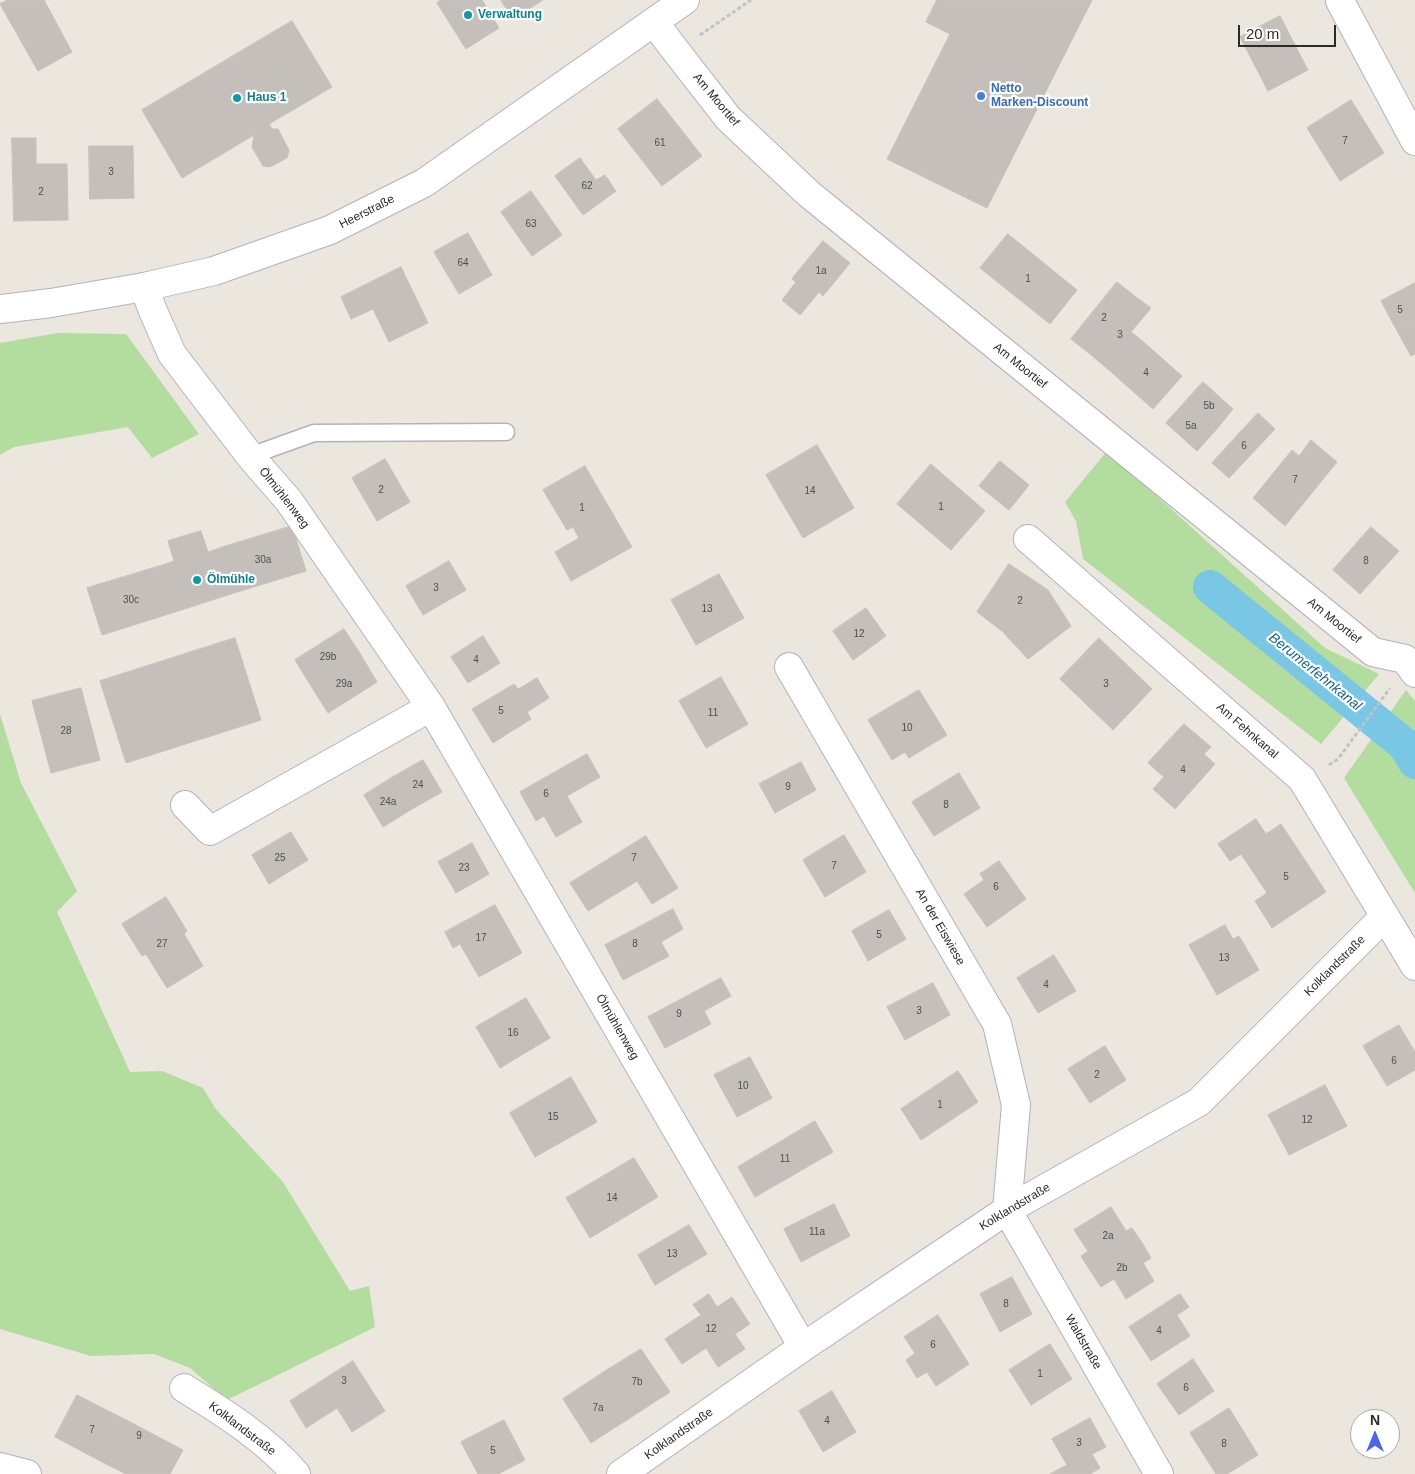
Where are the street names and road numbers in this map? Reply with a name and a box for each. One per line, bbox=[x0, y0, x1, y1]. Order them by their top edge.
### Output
street label: Am Moortief bbox=[690, 71, 742, 129]
street label: Heerstraße bbox=[337, 192, 397, 232]
street label: Am Moortief bbox=[990, 340, 1050, 392]
street label: Ölmühlenweg bbox=[256, 465, 312, 531]
street label: Am Moortief bbox=[1304, 595, 1364, 647]
street label: Am Fehnkanal bbox=[1213, 700, 1281, 762]
street label: An der Eiswiese bbox=[912, 886, 968, 968]
street label: Kolklandstraße bbox=[1302, 933, 1368, 999]
street label: Ölmühlenweg bbox=[592, 992, 642, 1062]
street label: Kolklandstraße bbox=[977, 1180, 1053, 1234]
street label: Waldstraße bbox=[1062, 1312, 1104, 1372]
street label: Kolklandstraße bbox=[206, 1399, 278, 1459]
street label: Kolklandstraße bbox=[642, 1405, 716, 1463]

